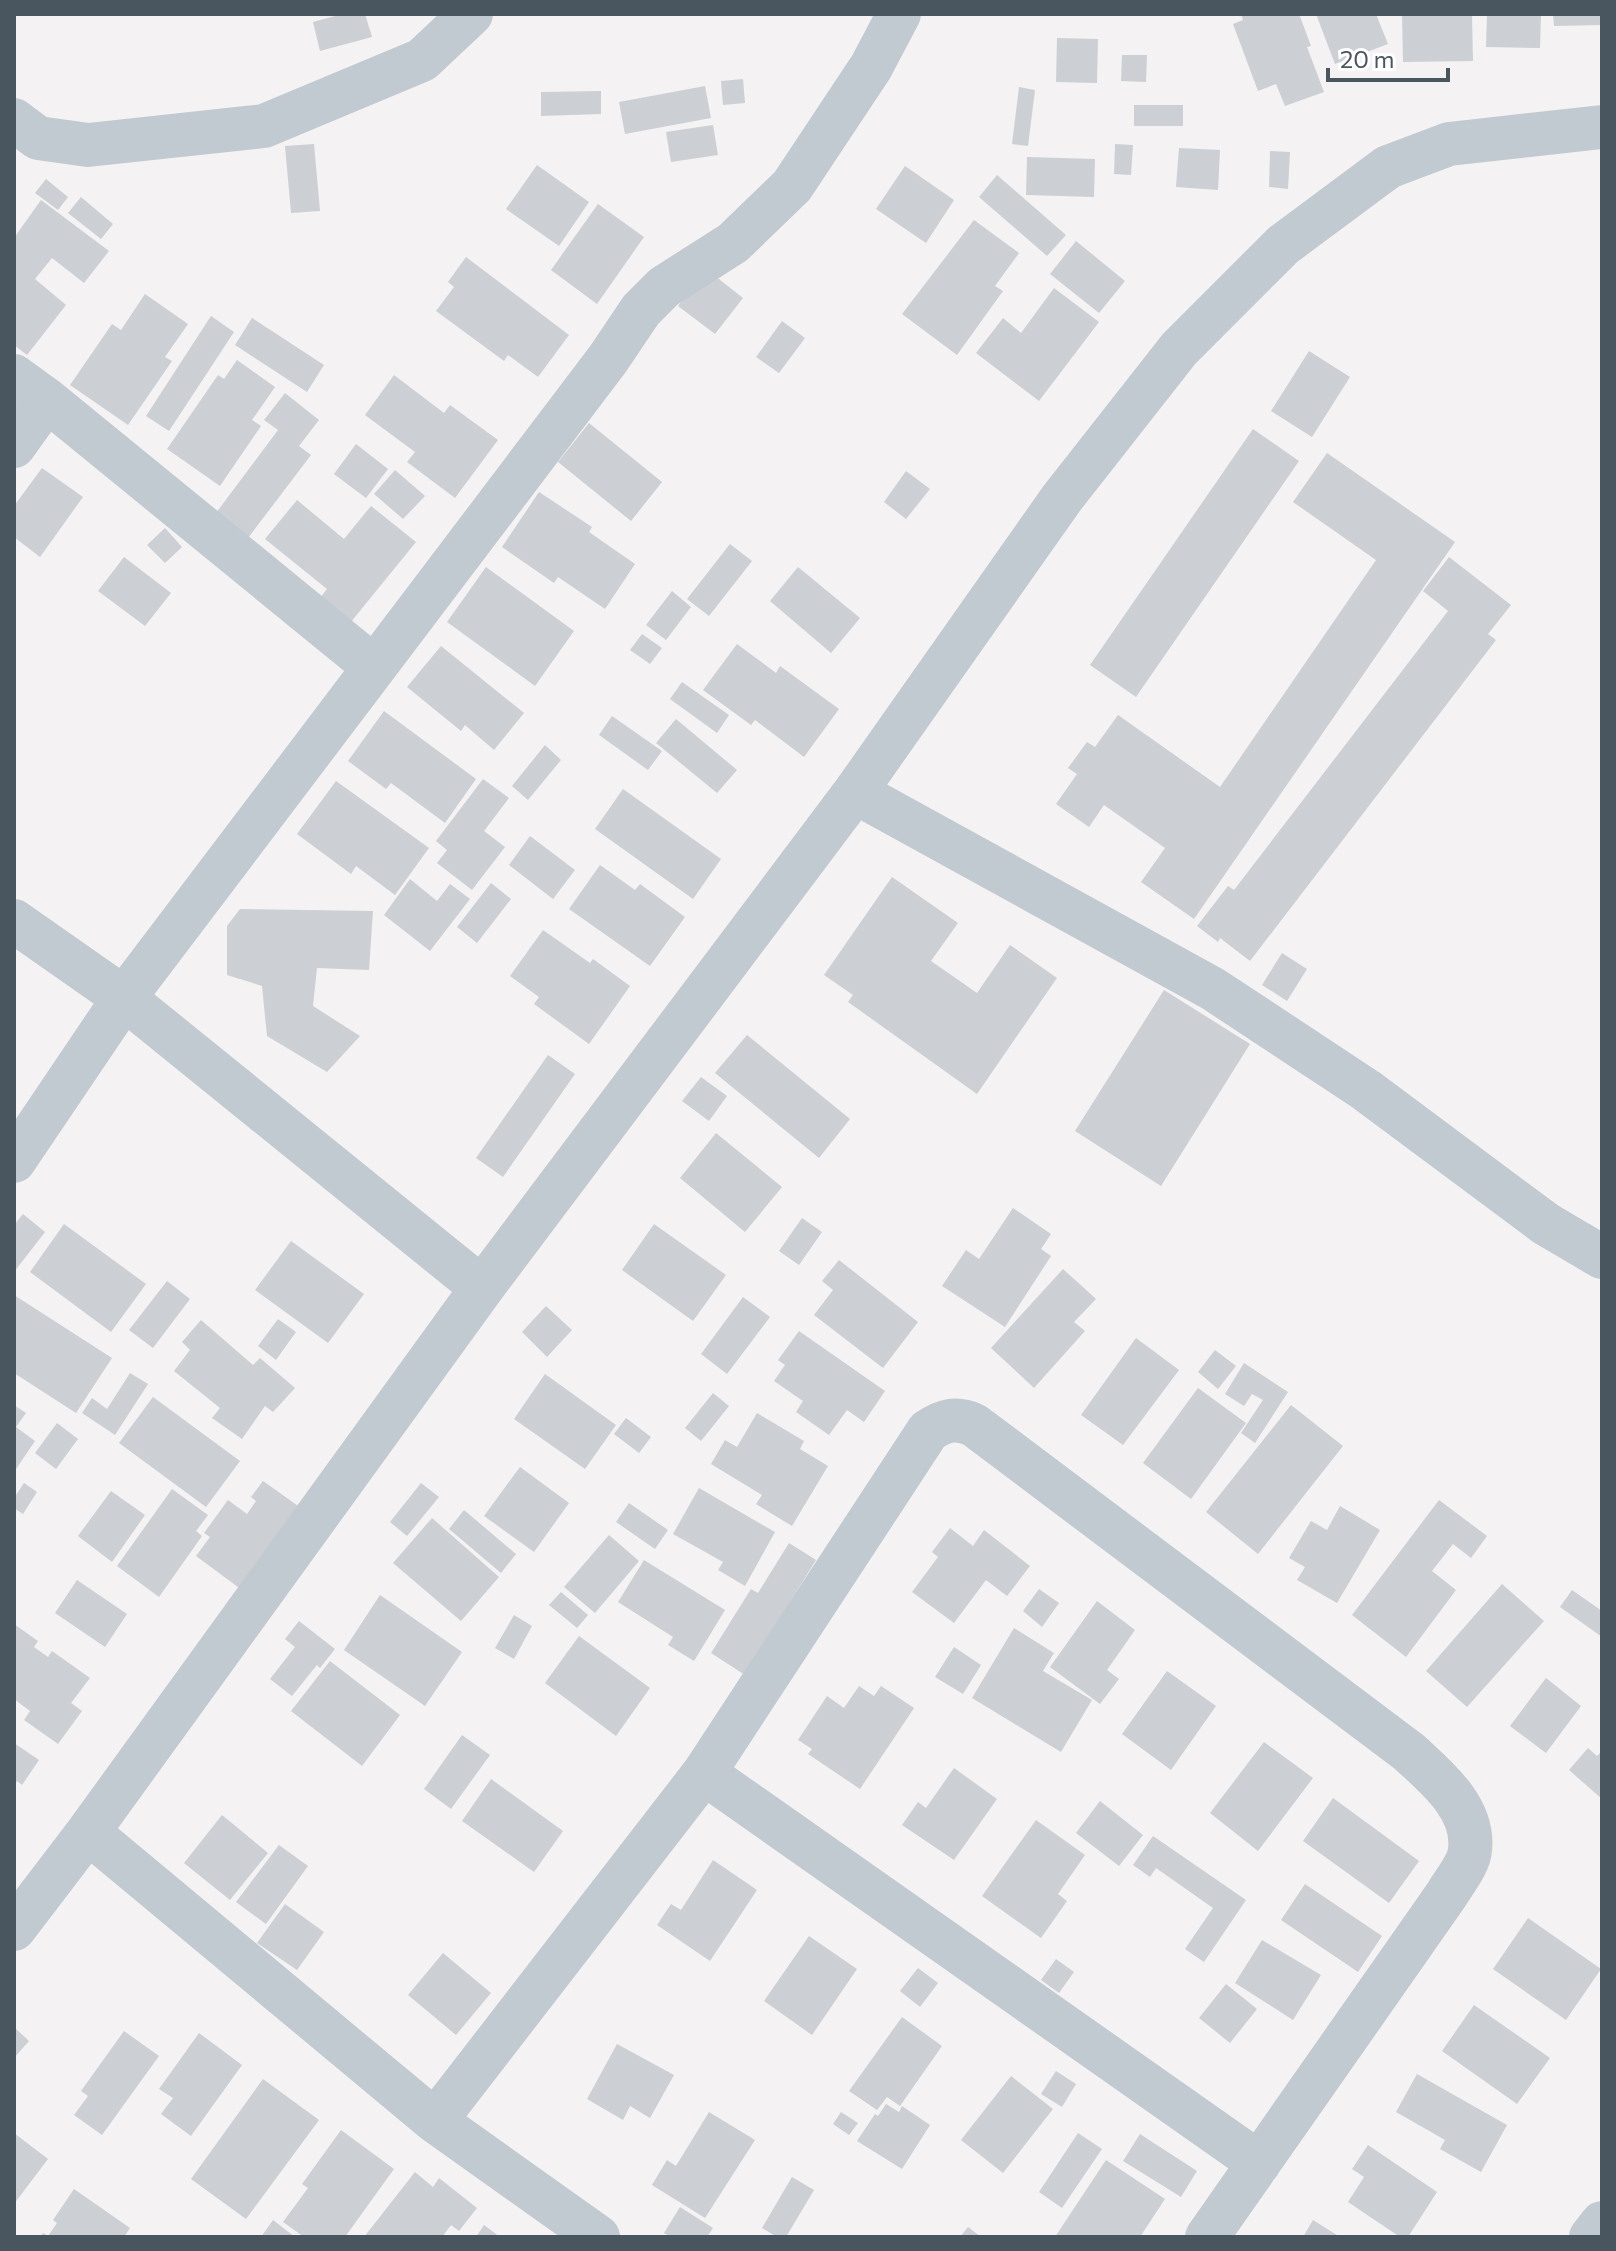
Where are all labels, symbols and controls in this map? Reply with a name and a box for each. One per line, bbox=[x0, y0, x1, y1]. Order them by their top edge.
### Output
scale bar bbox=[1328, 32, 1448, 82]
text: 20 m bbox=[1340, 44, 1394, 73]

